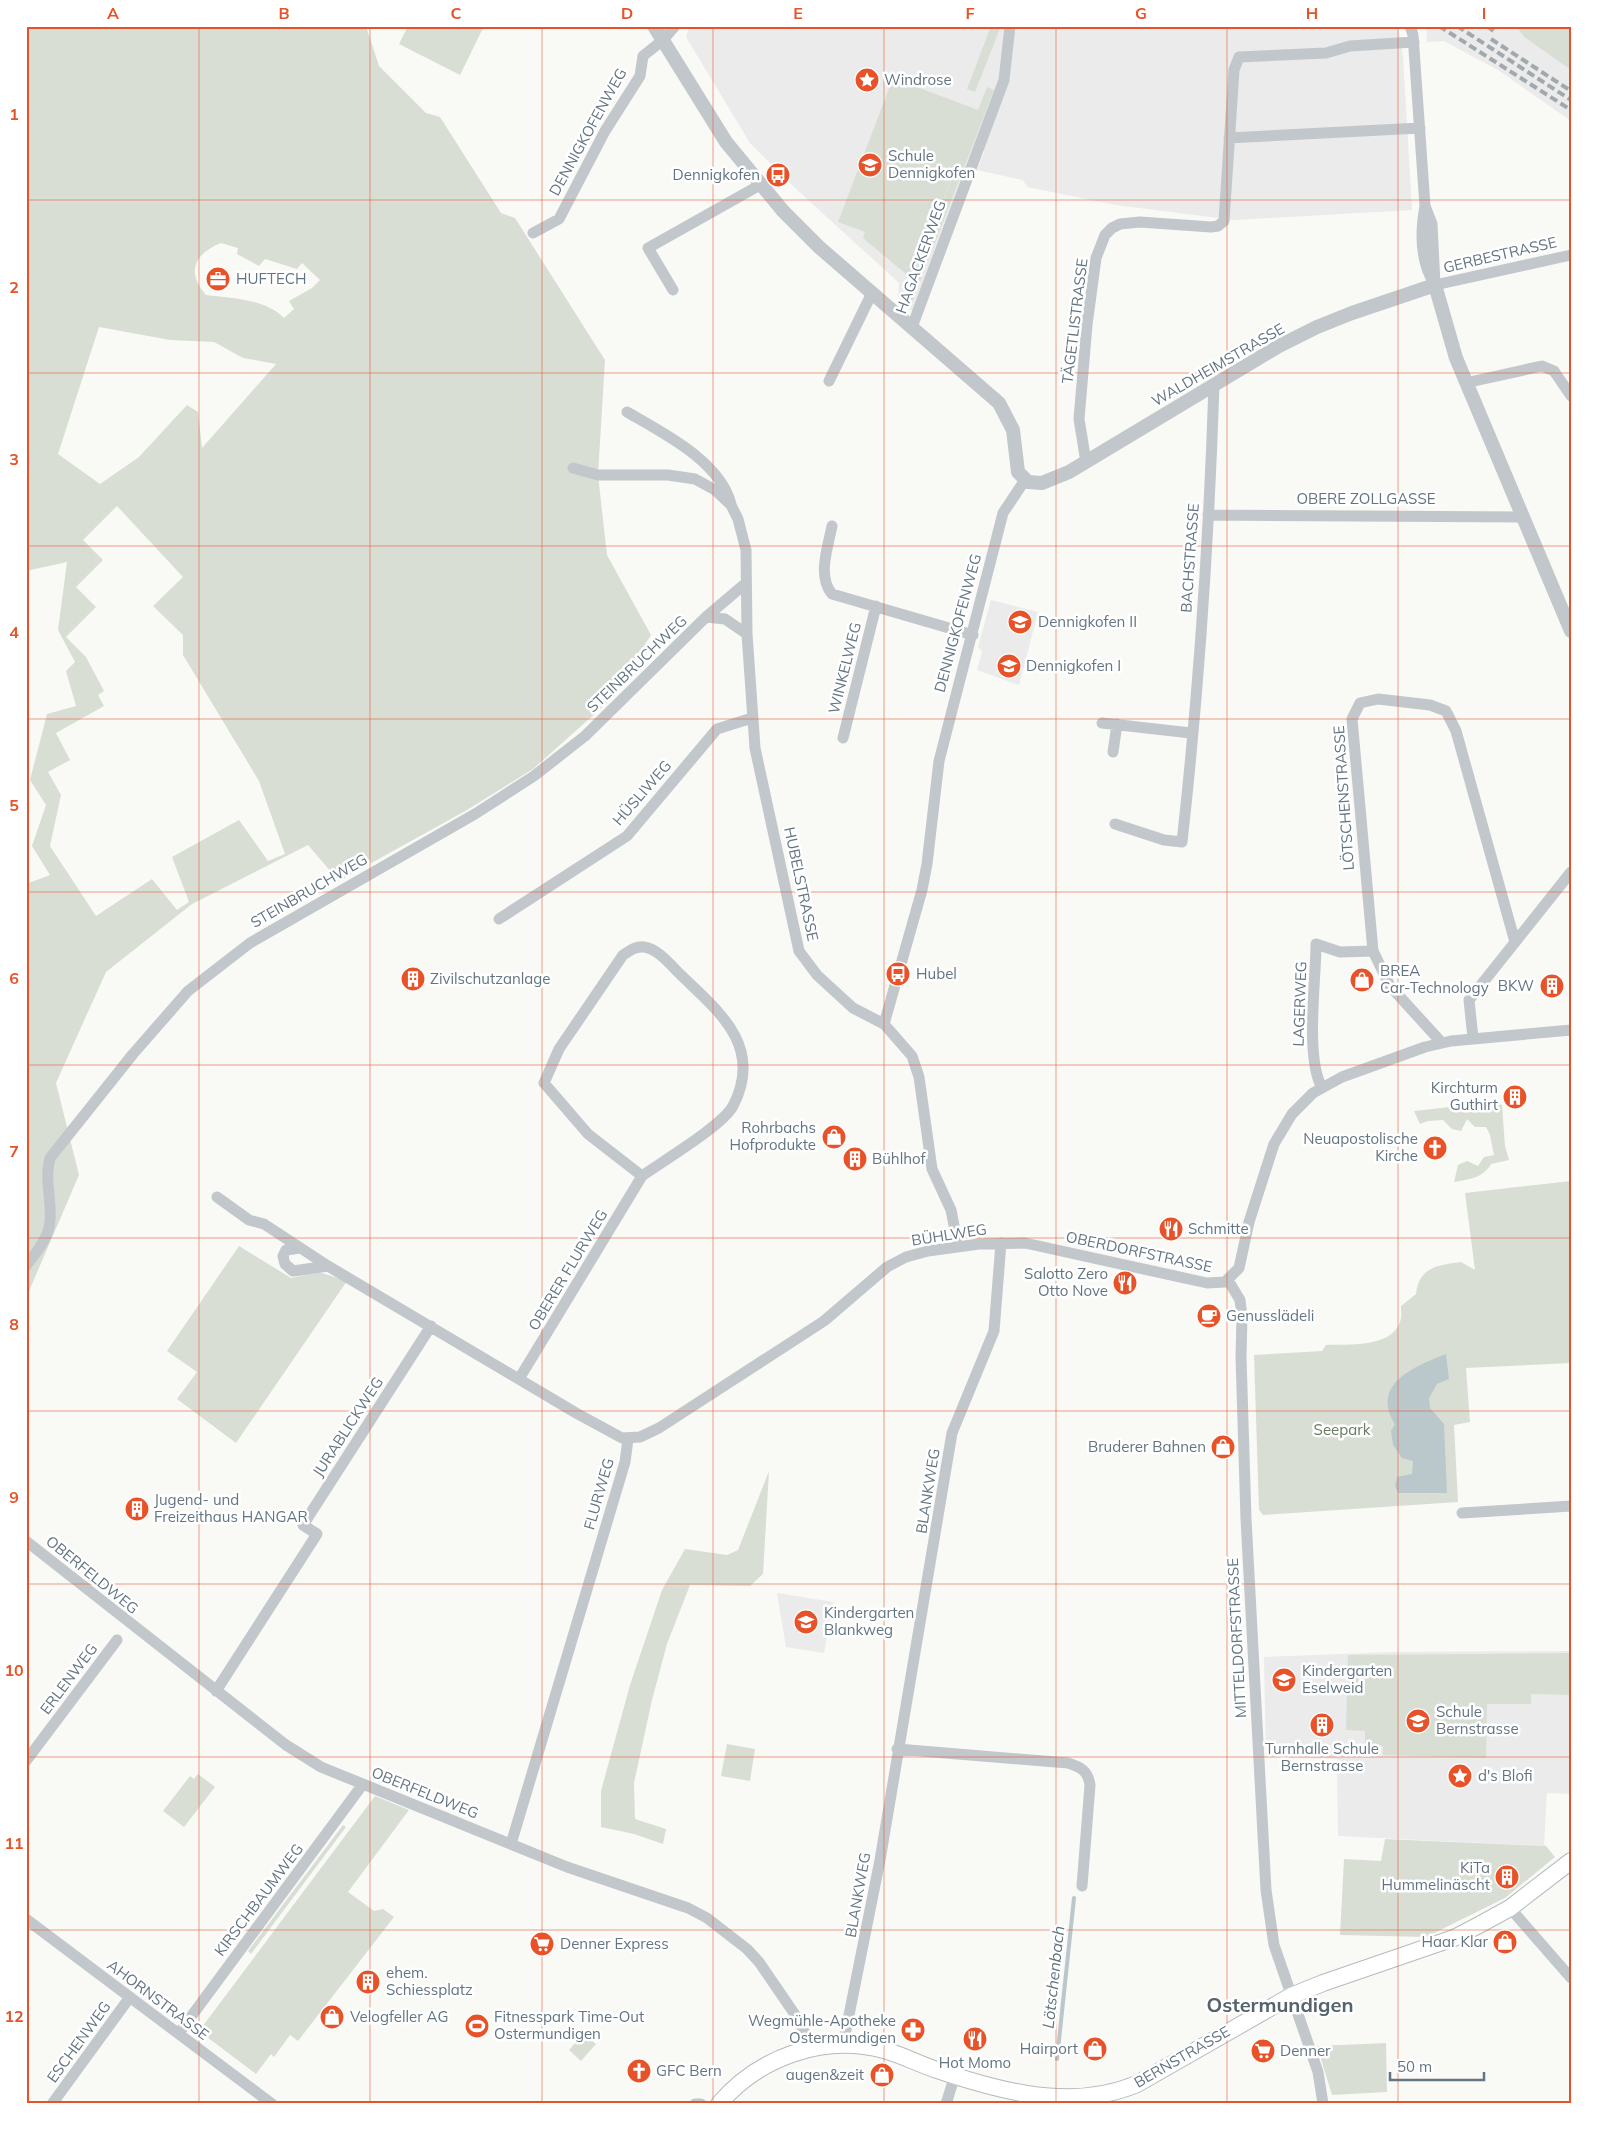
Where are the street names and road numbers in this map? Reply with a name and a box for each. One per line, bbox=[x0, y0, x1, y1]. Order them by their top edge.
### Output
street label: DENNIGKOFENWEG bbox=[545, 65, 630, 199]
street label: HAGACKERWEG bbox=[891, 197, 950, 316]
street label: GERBESTRASSE bbox=[1441, 232, 1559, 277]
street label: TÄGETLISTRASSE bbox=[1057, 257, 1092, 385]
street label: WALDHEIMSTRASSE bbox=[1148, 319, 1288, 410]
street label: OBERE ZOLLGASSE bbox=[1296, 489, 1436, 508]
street label: BACHSTRASSE bbox=[1176, 503, 1203, 613]
street label: DENNIGKOFENWEG bbox=[930, 551, 985, 694]
street label: STEINBRUCHWEG bbox=[583, 611, 691, 716]
street label: WINKELWEG bbox=[824, 620, 865, 715]
street label: LÖTSCHENSTRASSE bbox=[1329, 725, 1358, 871]
street label: HÜSLIWEG bbox=[608, 756, 675, 829]
street label: HUBELSTRASSE bbox=[780, 825, 823, 943]
street label: STEINBRUCHWEG bbox=[247, 849, 371, 932]
street label: LAGERWEG bbox=[1289, 961, 1310, 1047]
street label: OBERER FLURWEG bbox=[524, 1206, 611, 1334]
street label: BÜHLWEG bbox=[910, 1219, 988, 1250]
street label: OBERDORFSTRASSE bbox=[1064, 1227, 1214, 1276]
street label: JURABLICKWEG bbox=[308, 1373, 387, 1480]
street label: BLANKWEG bbox=[911, 1447, 944, 1535]
street label: FLURWEG bbox=[579, 1456, 618, 1532]
street label: OBERFELDWEG bbox=[42, 1531, 143, 1618]
street label: MITTELDORFSTRASSE bbox=[1223, 1557, 1250, 1718]
street label: ERLENWEG bbox=[36, 1640, 101, 1718]
street label: OBERFELDWEG bbox=[369, 1762, 482, 1823]
street label: KIRSCHBAUMWEG bbox=[210, 1840, 307, 1960]
street label: BLANKWEG bbox=[841, 1851, 874, 1939]
street label: AHORNSTRASSE bbox=[104, 1955, 213, 2044]
street label: ESCHENWEG bbox=[43, 1997, 115, 2086]
street label: BERNSTRASSE bbox=[1130, 2021, 1233, 2092]

